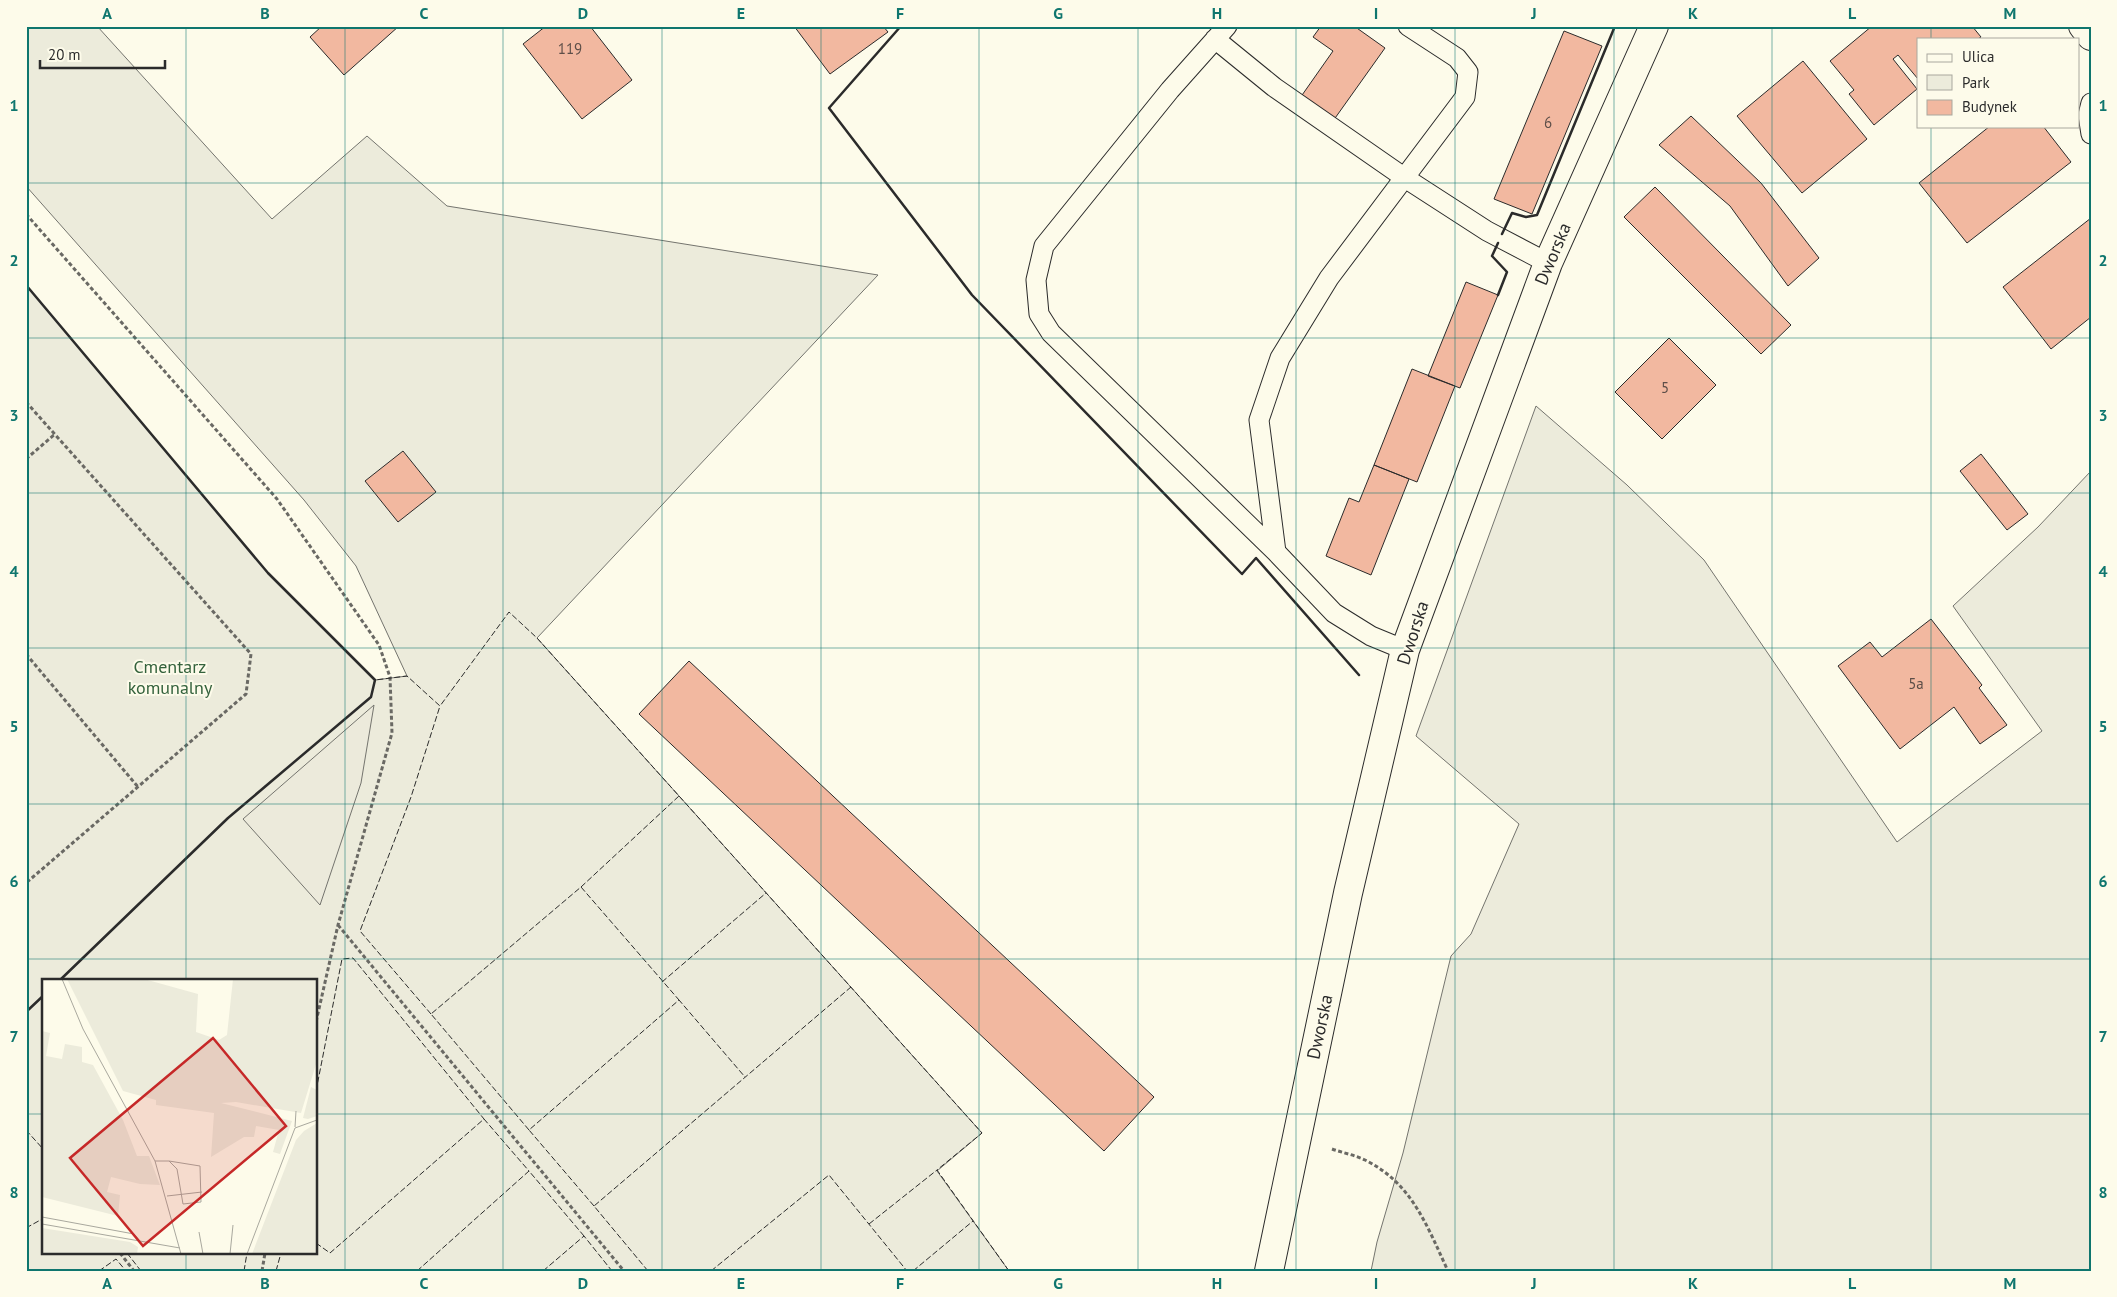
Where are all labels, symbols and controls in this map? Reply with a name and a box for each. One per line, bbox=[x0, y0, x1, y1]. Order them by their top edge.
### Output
text: A bbox=[102, 3, 112, 23]
text: B bbox=[260, 3, 270, 23]
text: C bbox=[420, 3, 429, 23]
text: D bbox=[578, 3, 588, 23]
text: E bbox=[737, 3, 745, 23]
text: F bbox=[896, 3, 904, 23]
text: G bbox=[1053, 3, 1063, 23]
text: H bbox=[1212, 3, 1222, 23]
text: I bbox=[1374, 3, 1378, 23]
text: J bbox=[1530, 3, 1537, 23]
text: K bbox=[1688, 3, 1698, 23]
text: L bbox=[1848, 3, 1857, 23]
text: M bbox=[2004, 3, 2016, 23]
scale bar bbox=[40, 38, 165, 70]
legend bbox=[1917, 38, 2080, 128]
house number: 119 bbox=[558, 39, 582, 58]
text: 20 m bbox=[48, 45, 81, 64]
text: Ulica bbox=[1962, 47, 1994, 66]
text: Park bbox=[1962, 73, 1990, 92]
text: 1 bbox=[9, 95, 19, 115]
text: 1 bbox=[2098, 95, 2108, 115]
text: Budynek bbox=[1962, 97, 2018, 116]
house number: 6 bbox=[1544, 113, 1552, 132]
street label: Dworska bbox=[1529, 219, 1576, 289]
text: 2 bbox=[9, 250, 19, 270]
text: 2 bbox=[2098, 250, 2108, 270]
house number: 5 bbox=[1661, 378, 1669, 397]
text: 3 bbox=[9, 405, 19, 425]
text: 3 bbox=[2098, 405, 2108, 425]
text: 4 bbox=[9, 561, 19, 581]
text: 4 bbox=[2098, 561, 2108, 581]
street label: Dworska bbox=[1391, 598, 1434, 668]
park label: Cmentarz komunalny bbox=[128, 655, 213, 699]
house number: 5a bbox=[1908, 674, 1924, 693]
text: 5 bbox=[9, 716, 19, 736]
text: 5 bbox=[2098, 716, 2108, 736]
text: 6 bbox=[9, 871, 19, 891]
text: 6 bbox=[2098, 871, 2108, 891]
inset map bbox=[42, 979, 318, 1254]
street label: Dworska bbox=[1301, 992, 1338, 1061]
text: 7 bbox=[9, 1026, 19, 1046]
text: 7 bbox=[2098, 1026, 2108, 1046]
text: 8 bbox=[9, 1182, 19, 1202]
text: 8 bbox=[2098, 1182, 2108, 1202]
text: A bbox=[102, 1273, 112, 1293]
text: B bbox=[260, 1273, 270, 1293]
text: C bbox=[420, 1273, 429, 1293]
text: D bbox=[578, 1273, 588, 1293]
text: E bbox=[737, 1273, 745, 1293]
text: F bbox=[896, 1273, 904, 1293]
text: G bbox=[1053, 1273, 1063, 1293]
text: H bbox=[1212, 1273, 1222, 1293]
text: I bbox=[1374, 1273, 1378, 1293]
text: J bbox=[1530, 1273, 1537, 1293]
text: K bbox=[1688, 1273, 1698, 1293]
text: L bbox=[1848, 1273, 1857, 1293]
text: M bbox=[2004, 1273, 2016, 1293]

